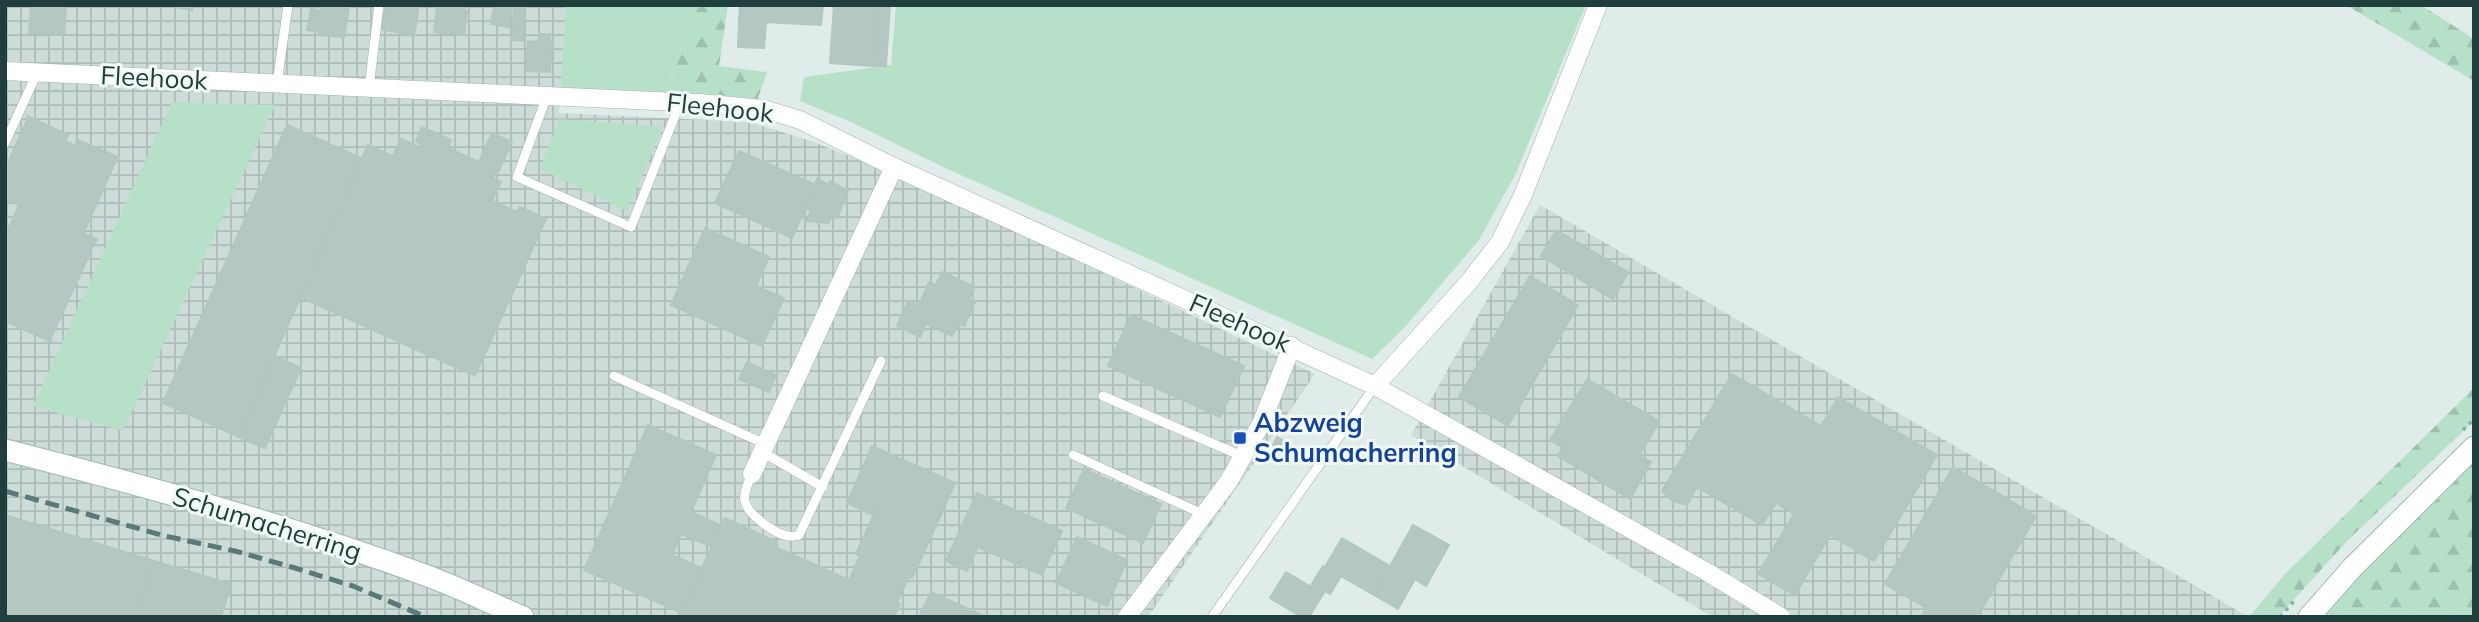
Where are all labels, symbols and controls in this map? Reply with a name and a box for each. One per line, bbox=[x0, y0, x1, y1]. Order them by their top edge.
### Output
street label: Fleehook bbox=[100, 58, 209, 97]
street label: Fleehook bbox=[665, 85, 776, 130]
street label: Fleehook bbox=[1184, 286, 1297, 360]
place label: Abzweig Schumacherring bbox=[1254, 406, 1457, 469]
marker: Abzweig Schumacherring bbox=[1232, 430, 1248, 446]
street label: Schumacherring bbox=[169, 479, 366, 568]

